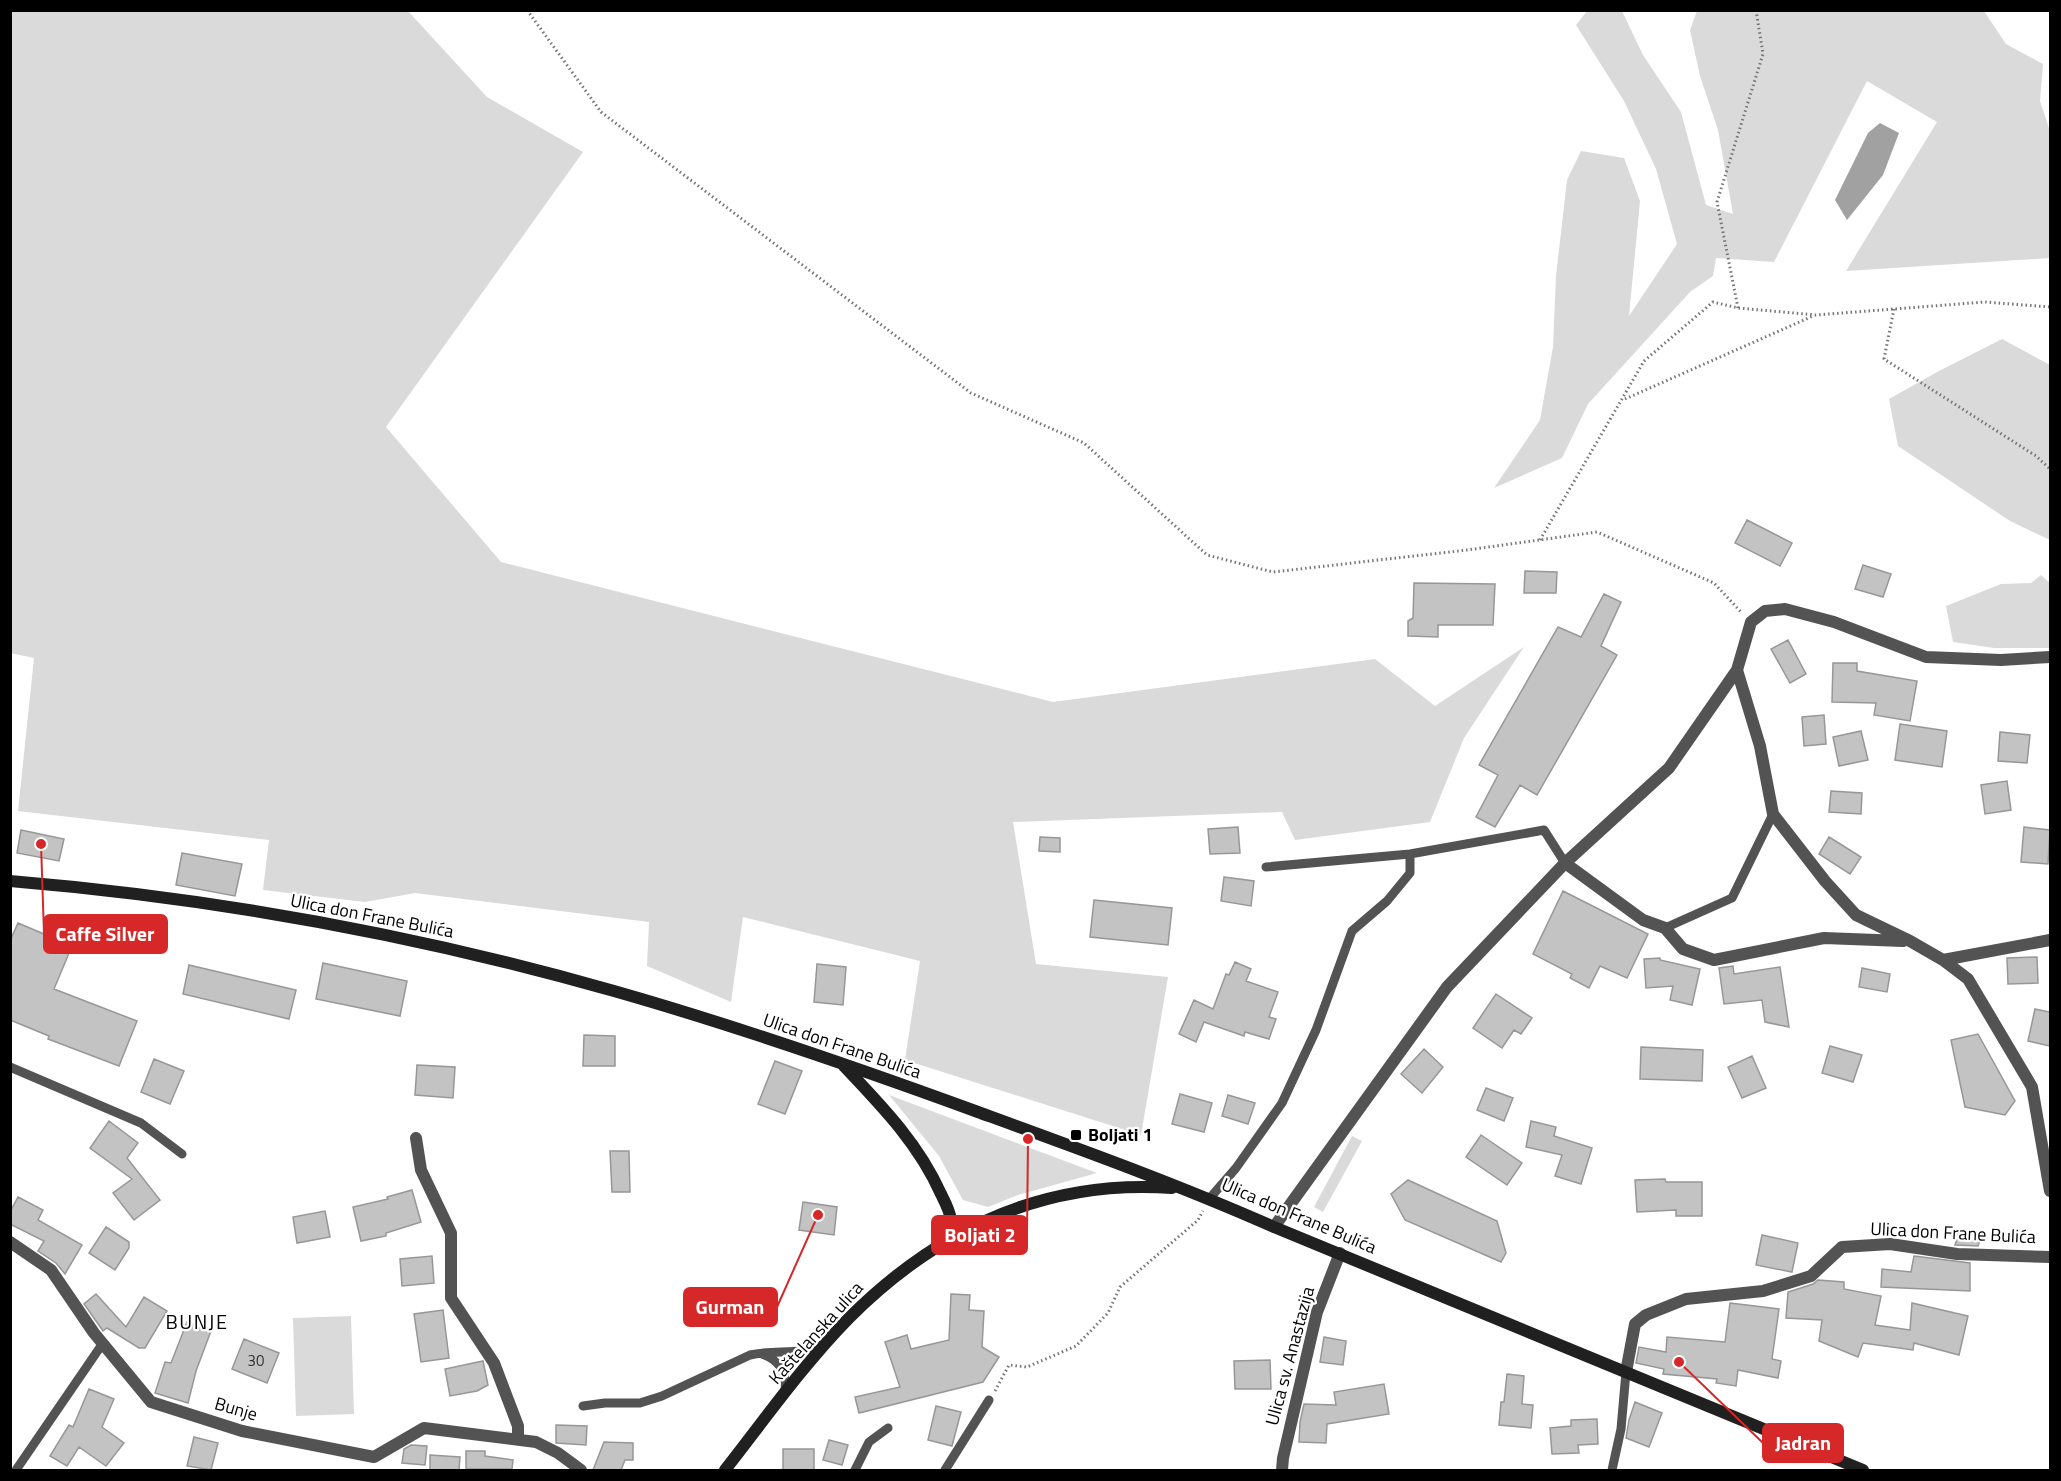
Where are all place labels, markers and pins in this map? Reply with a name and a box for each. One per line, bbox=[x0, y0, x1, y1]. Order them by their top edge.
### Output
callout: Caffe Silver bbox=[44, 915, 167, 953]
place label: Boljati 1 bbox=[1088, 1121, 1153, 1148]
marker: Boljati 1 bbox=[1069, 1128, 1083, 1142]
callout: Boljati 2 bbox=[932, 1216, 1027, 1254]
callout: Gurman bbox=[684, 1288, 777, 1326]
callout: Jadran bbox=[1763, 1424, 1843, 1462]

